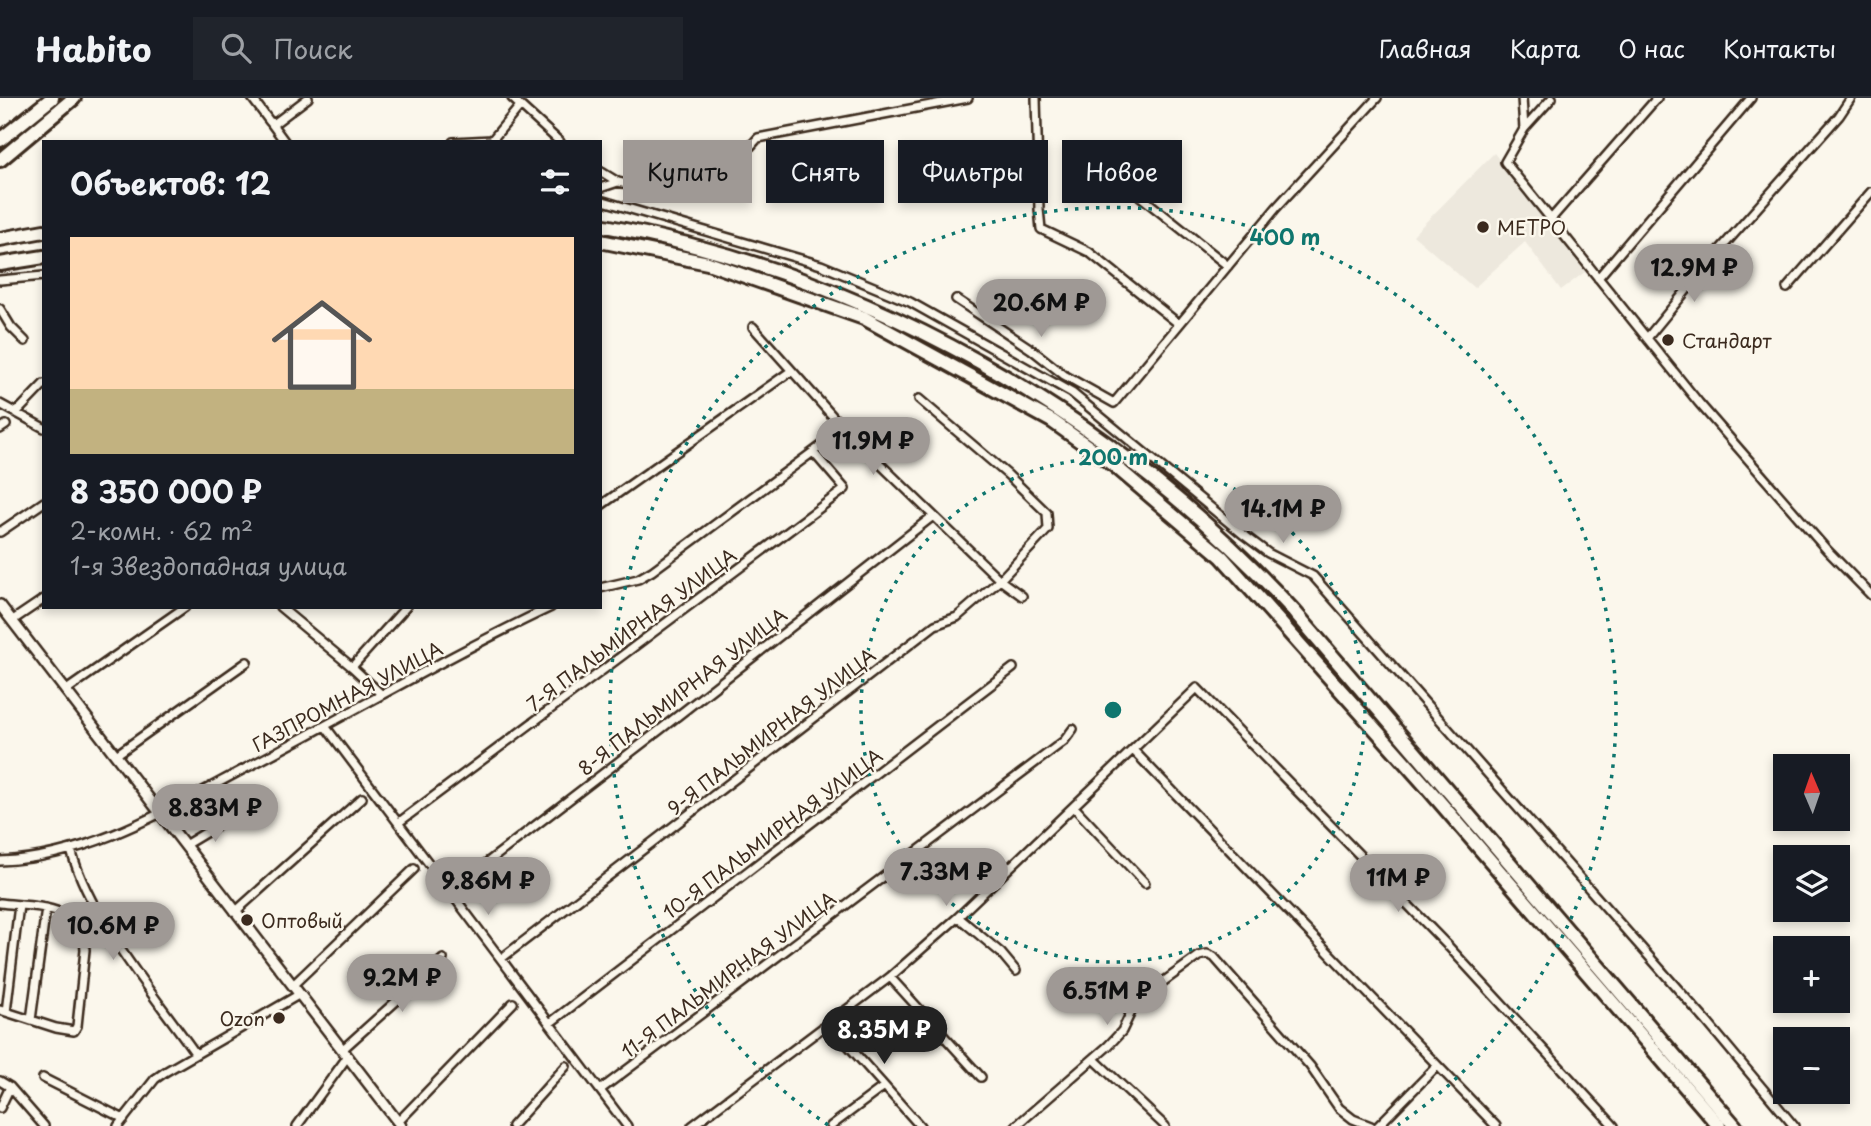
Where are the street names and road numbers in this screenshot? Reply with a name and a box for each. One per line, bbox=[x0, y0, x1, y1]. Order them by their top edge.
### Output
street label: 7-Я ПАЛЬМИРНАЯ УЛИЦА bbox=[520, 541, 742, 717]
street label: 8-Я ПАЛЬМИРНАЯ УЛИЦА bbox=[572, 600, 792, 782]
street label: ГАЗПРОМНАЯ УЛИЦА bbox=[247, 634, 447, 758]
street label: 9-Я ПАЛЬМИРНАЯ УЛИЦА bbox=[661, 641, 881, 821]
street label: 10-Я ПАЛЬМИРНАЯ УЛИЦА bbox=[656, 741, 888, 925]
street label: 11-Я ПАЛЬМИРНАЯ УЛИЦА bbox=[615, 884, 841, 1064]

